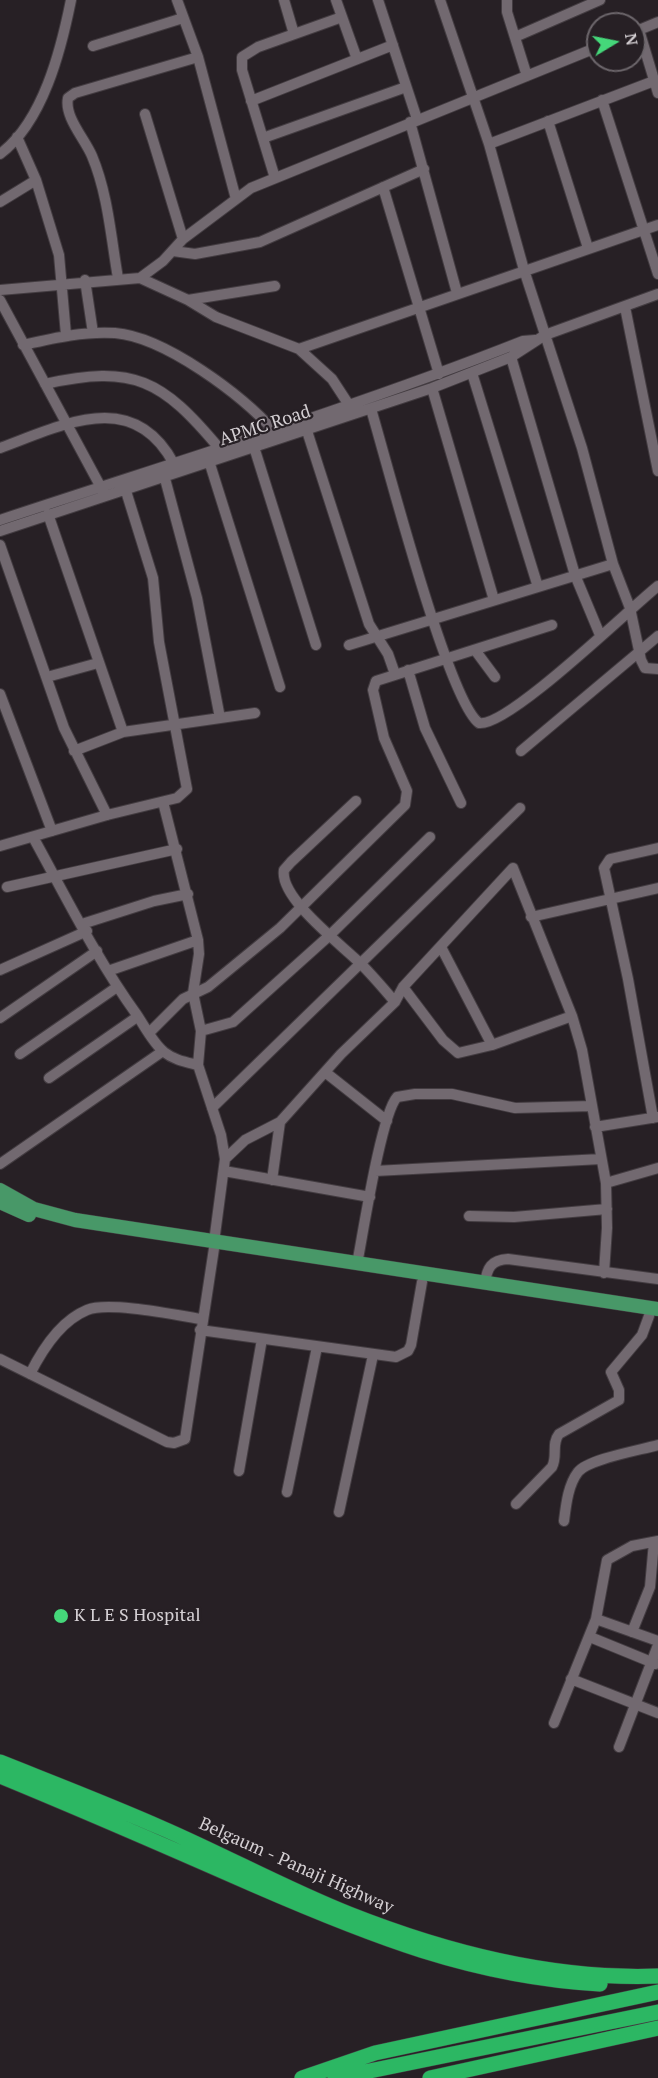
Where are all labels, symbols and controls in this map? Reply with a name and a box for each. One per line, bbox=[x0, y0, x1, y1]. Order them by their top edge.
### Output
north arrow bbox=[586, 12, 646, 72]
text: N bbox=[620, 31, 644, 47]
street label: APMC Road bbox=[217, 401, 313, 451]
place label: K L E S Hospital bbox=[74, 1605, 201, 1627]
marker: K L E S Hospital bbox=[52, 1607, 70, 1625]
street label: Belgaum - Panaji Highway bbox=[195, 1813, 397, 1919]

